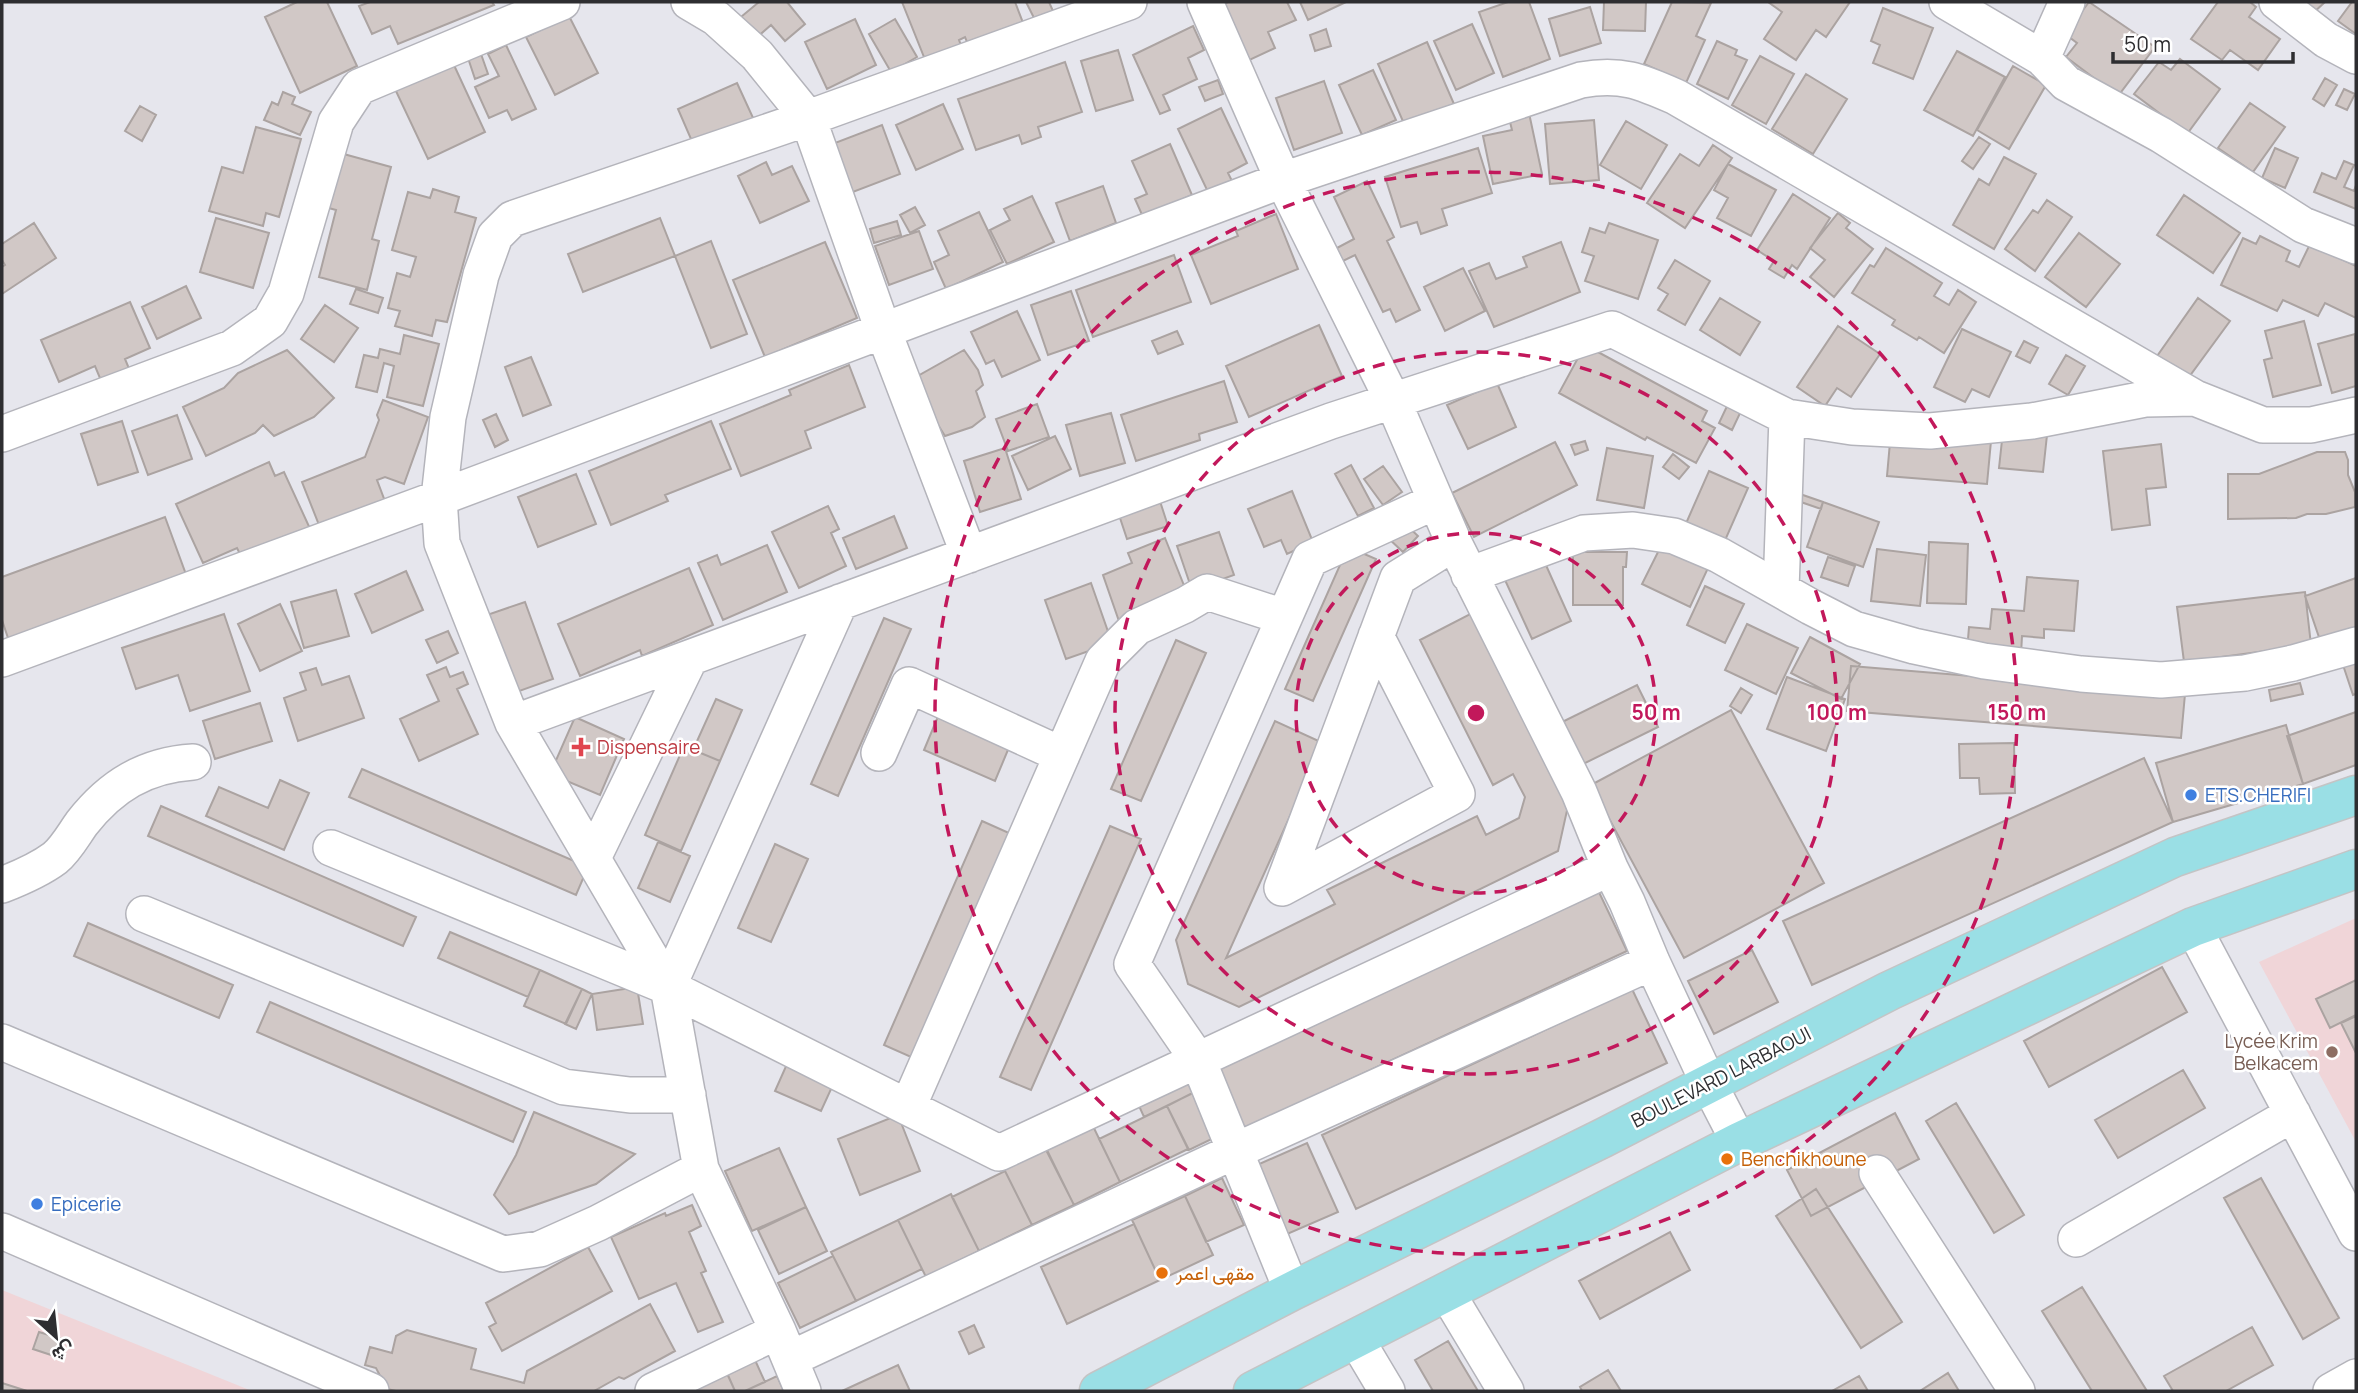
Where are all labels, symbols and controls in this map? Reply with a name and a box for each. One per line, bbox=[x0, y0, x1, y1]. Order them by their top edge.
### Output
scale bar bbox=[2113, 21, 2293, 65]
text: 50 m bbox=[2124, 30, 2171, 58]
text: 50 m bbox=[1631, 698, 1681, 726]
text: 100 m bbox=[1807, 698, 1867, 726]
text: 150 m bbox=[1988, 698, 2046, 726]
centre of rings bbox=[1464, 701, 1488, 725]
place label: Dispensaire bbox=[597, 734, 700, 760]
marker: Dispensaire bbox=[571, 737, 591, 757]
place label: ETS.CHERIFI bbox=[2205, 782, 2311, 808]
marker: ETS.CHERIFI bbox=[2183, 787, 2199, 803]
street label: BOULEVARD LARBAOUI bbox=[1627, 1020, 1815, 1134]
place label: Lycée Krim Belkacem bbox=[2224, 1028, 2318, 1076]
marker: Lycée Krim Belkacem bbox=[2324, 1044, 2340, 1060]
place label: Benchikhoune bbox=[1741, 1146, 1867, 1172]
marker: Benchikhoune bbox=[1719, 1151, 1735, 1167]
place label: Epicerie bbox=[51, 1191, 121, 1217]
marker: Epicerie bbox=[29, 1196, 45, 1212]
place label: مقهى اعمر bbox=[1175, 1260, 1254, 1286]
marker: مقهى اعمر bbox=[1154, 1265, 1170, 1281]
north arrow bbox=[21, 1302, 91, 1372]
text: ش bbox=[47, 1335, 80, 1369]

